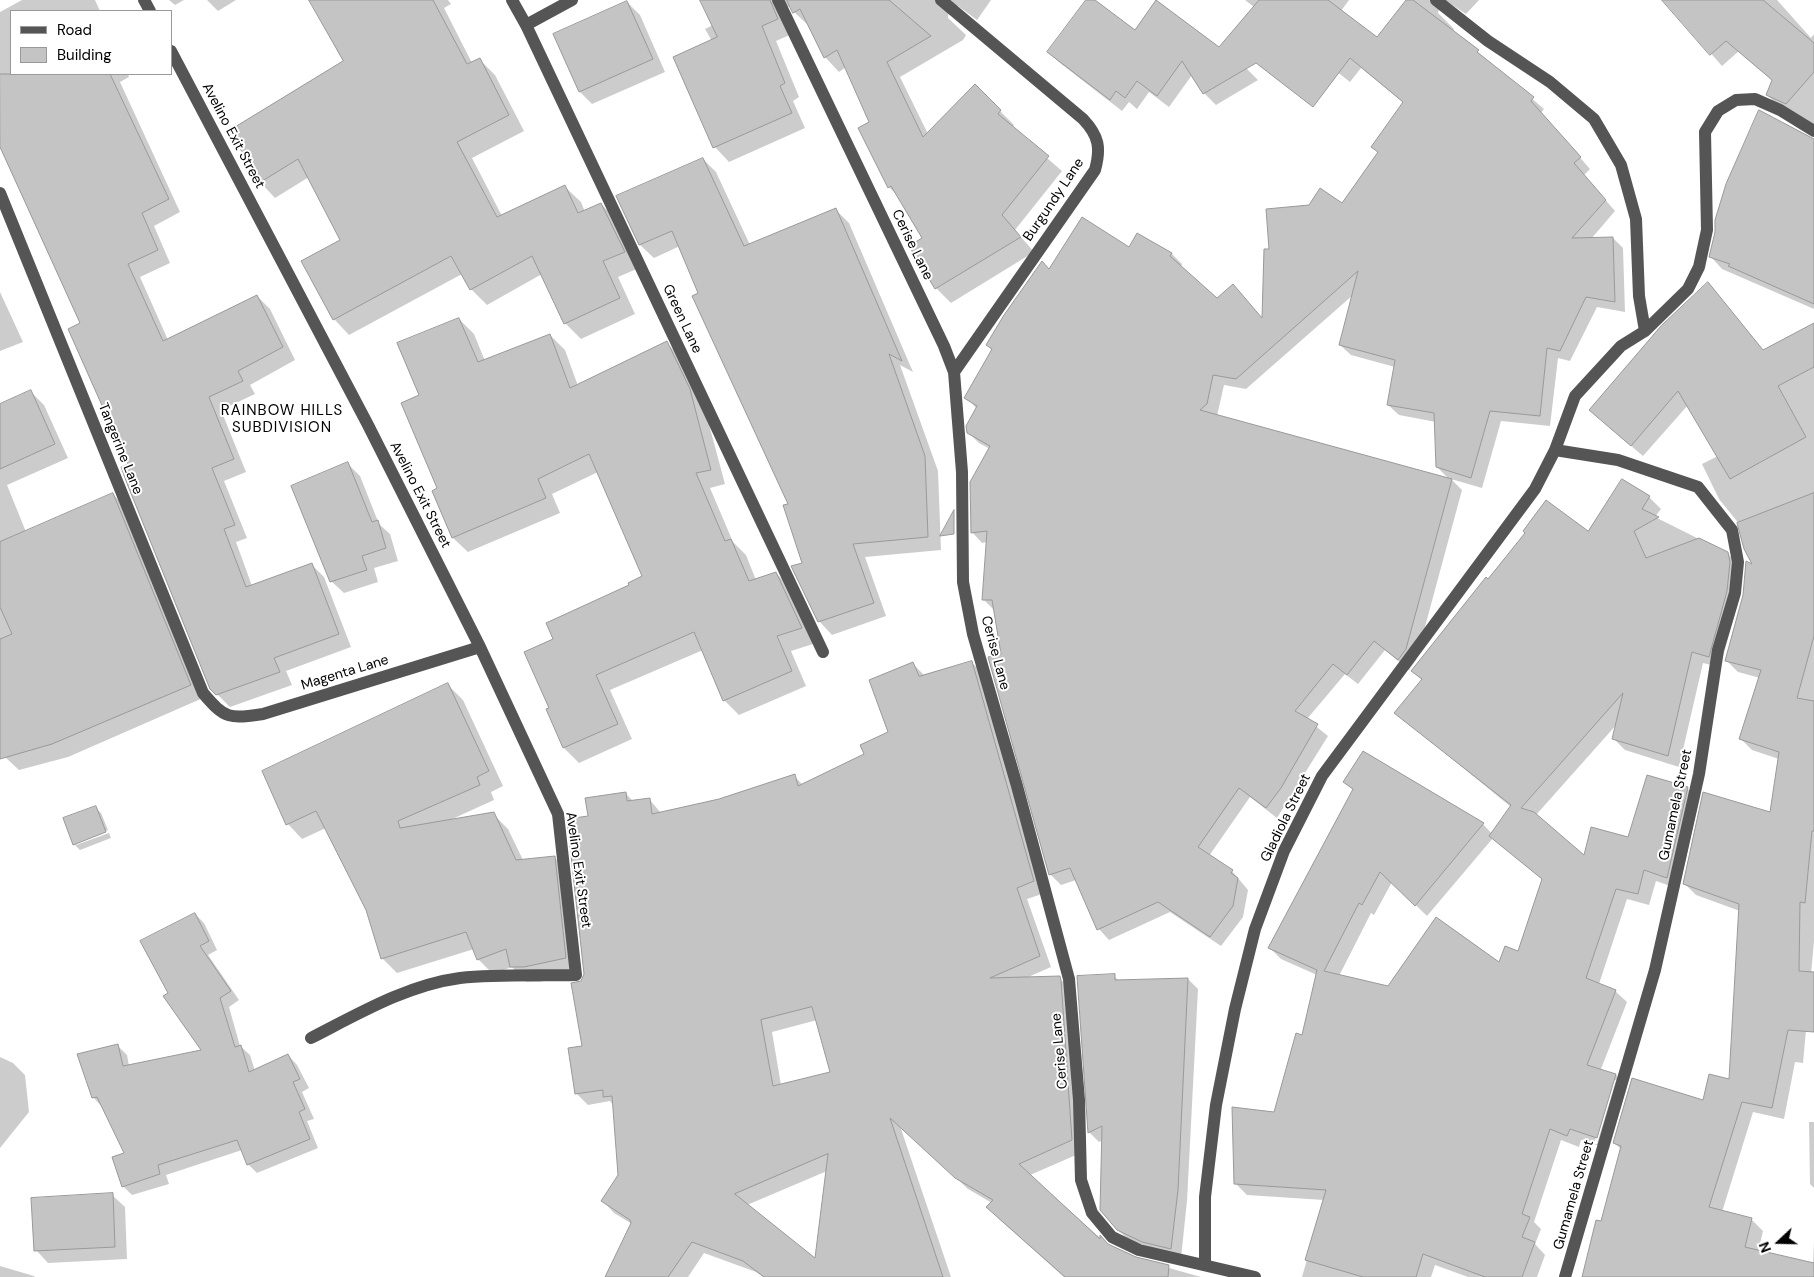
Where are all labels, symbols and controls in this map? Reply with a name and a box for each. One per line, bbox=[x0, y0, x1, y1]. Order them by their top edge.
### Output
legend bbox=[10, 10, 172, 75]
text: Road bbox=[57, 20, 92, 40]
text: Building bbox=[57, 45, 112, 65]
street label: Avelino Exit Street bbox=[198, 80, 268, 192]
street label: Burgundy Lane bbox=[1020, 155, 1088, 245]
street label: Cerise Lane bbox=[888, 207, 936, 283]
street label: Green Lane bbox=[659, 282, 705, 356]
street label: Tangerine Lane bbox=[94, 401, 146, 497]
district label: RAINBOW HILLS SUBDIVISION bbox=[219, 402, 345, 437]
street label: Avelino Exit Street bbox=[386, 439, 454, 551]
street label: Cerise Lane bbox=[977, 614, 1013, 692]
street label: Magenta Lane bbox=[299, 652, 391, 694]
street label: Gumamela Street bbox=[1656, 748, 1696, 862]
street label: Gladiola Street bbox=[1257, 771, 1315, 865]
street label: Avelino Exit Street bbox=[562, 811, 594, 929]
street label: Cerise Lane bbox=[1048, 1012, 1072, 1090]
street label: Gumamela Street bbox=[1550, 1138, 1598, 1252]
north arrow bbox=[1754, 1217, 1804, 1267]
text: N bbox=[1755, 1239, 1775, 1255]

